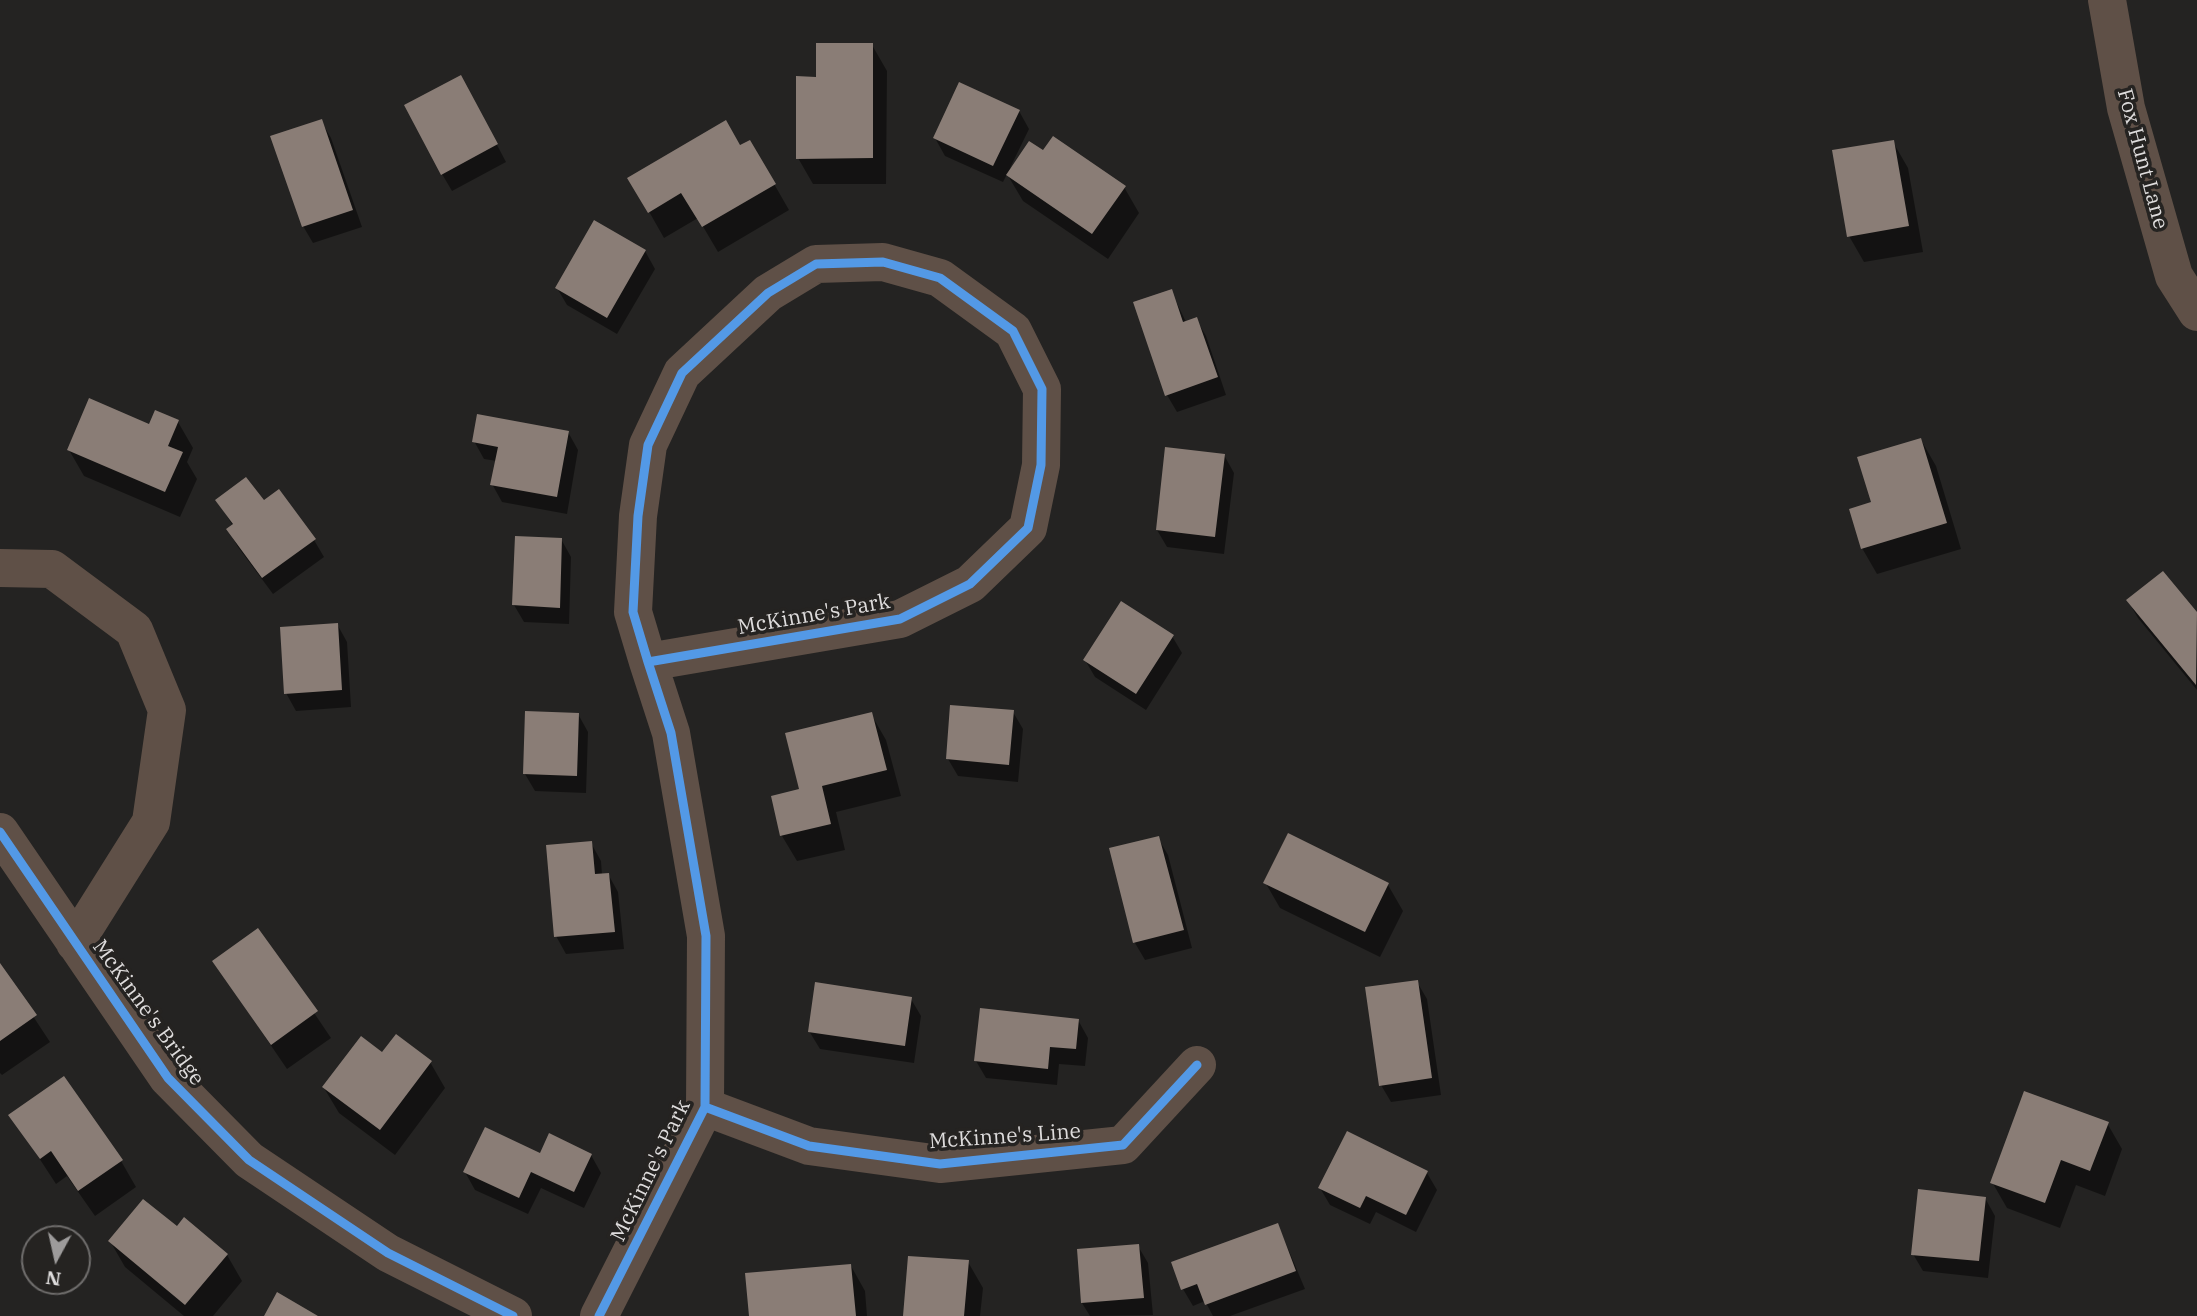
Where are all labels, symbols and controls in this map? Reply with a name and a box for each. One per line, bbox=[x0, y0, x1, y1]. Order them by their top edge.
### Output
street label: Fox Hunt Lane bbox=[2111, 86, 2173, 232]
street label: McKinne's Park bbox=[736, 589, 892, 641]
street label: McKinne's Bridge bbox=[87, 935, 209, 1091]
street label: McKinne's Park bbox=[606, 1096, 696, 1246]
street label: McKinne's Line bbox=[928, 1119, 1082, 1155]
north arrow bbox=[21, 1225, 91, 1295]
text: N bbox=[44, 1266, 62, 1292]

